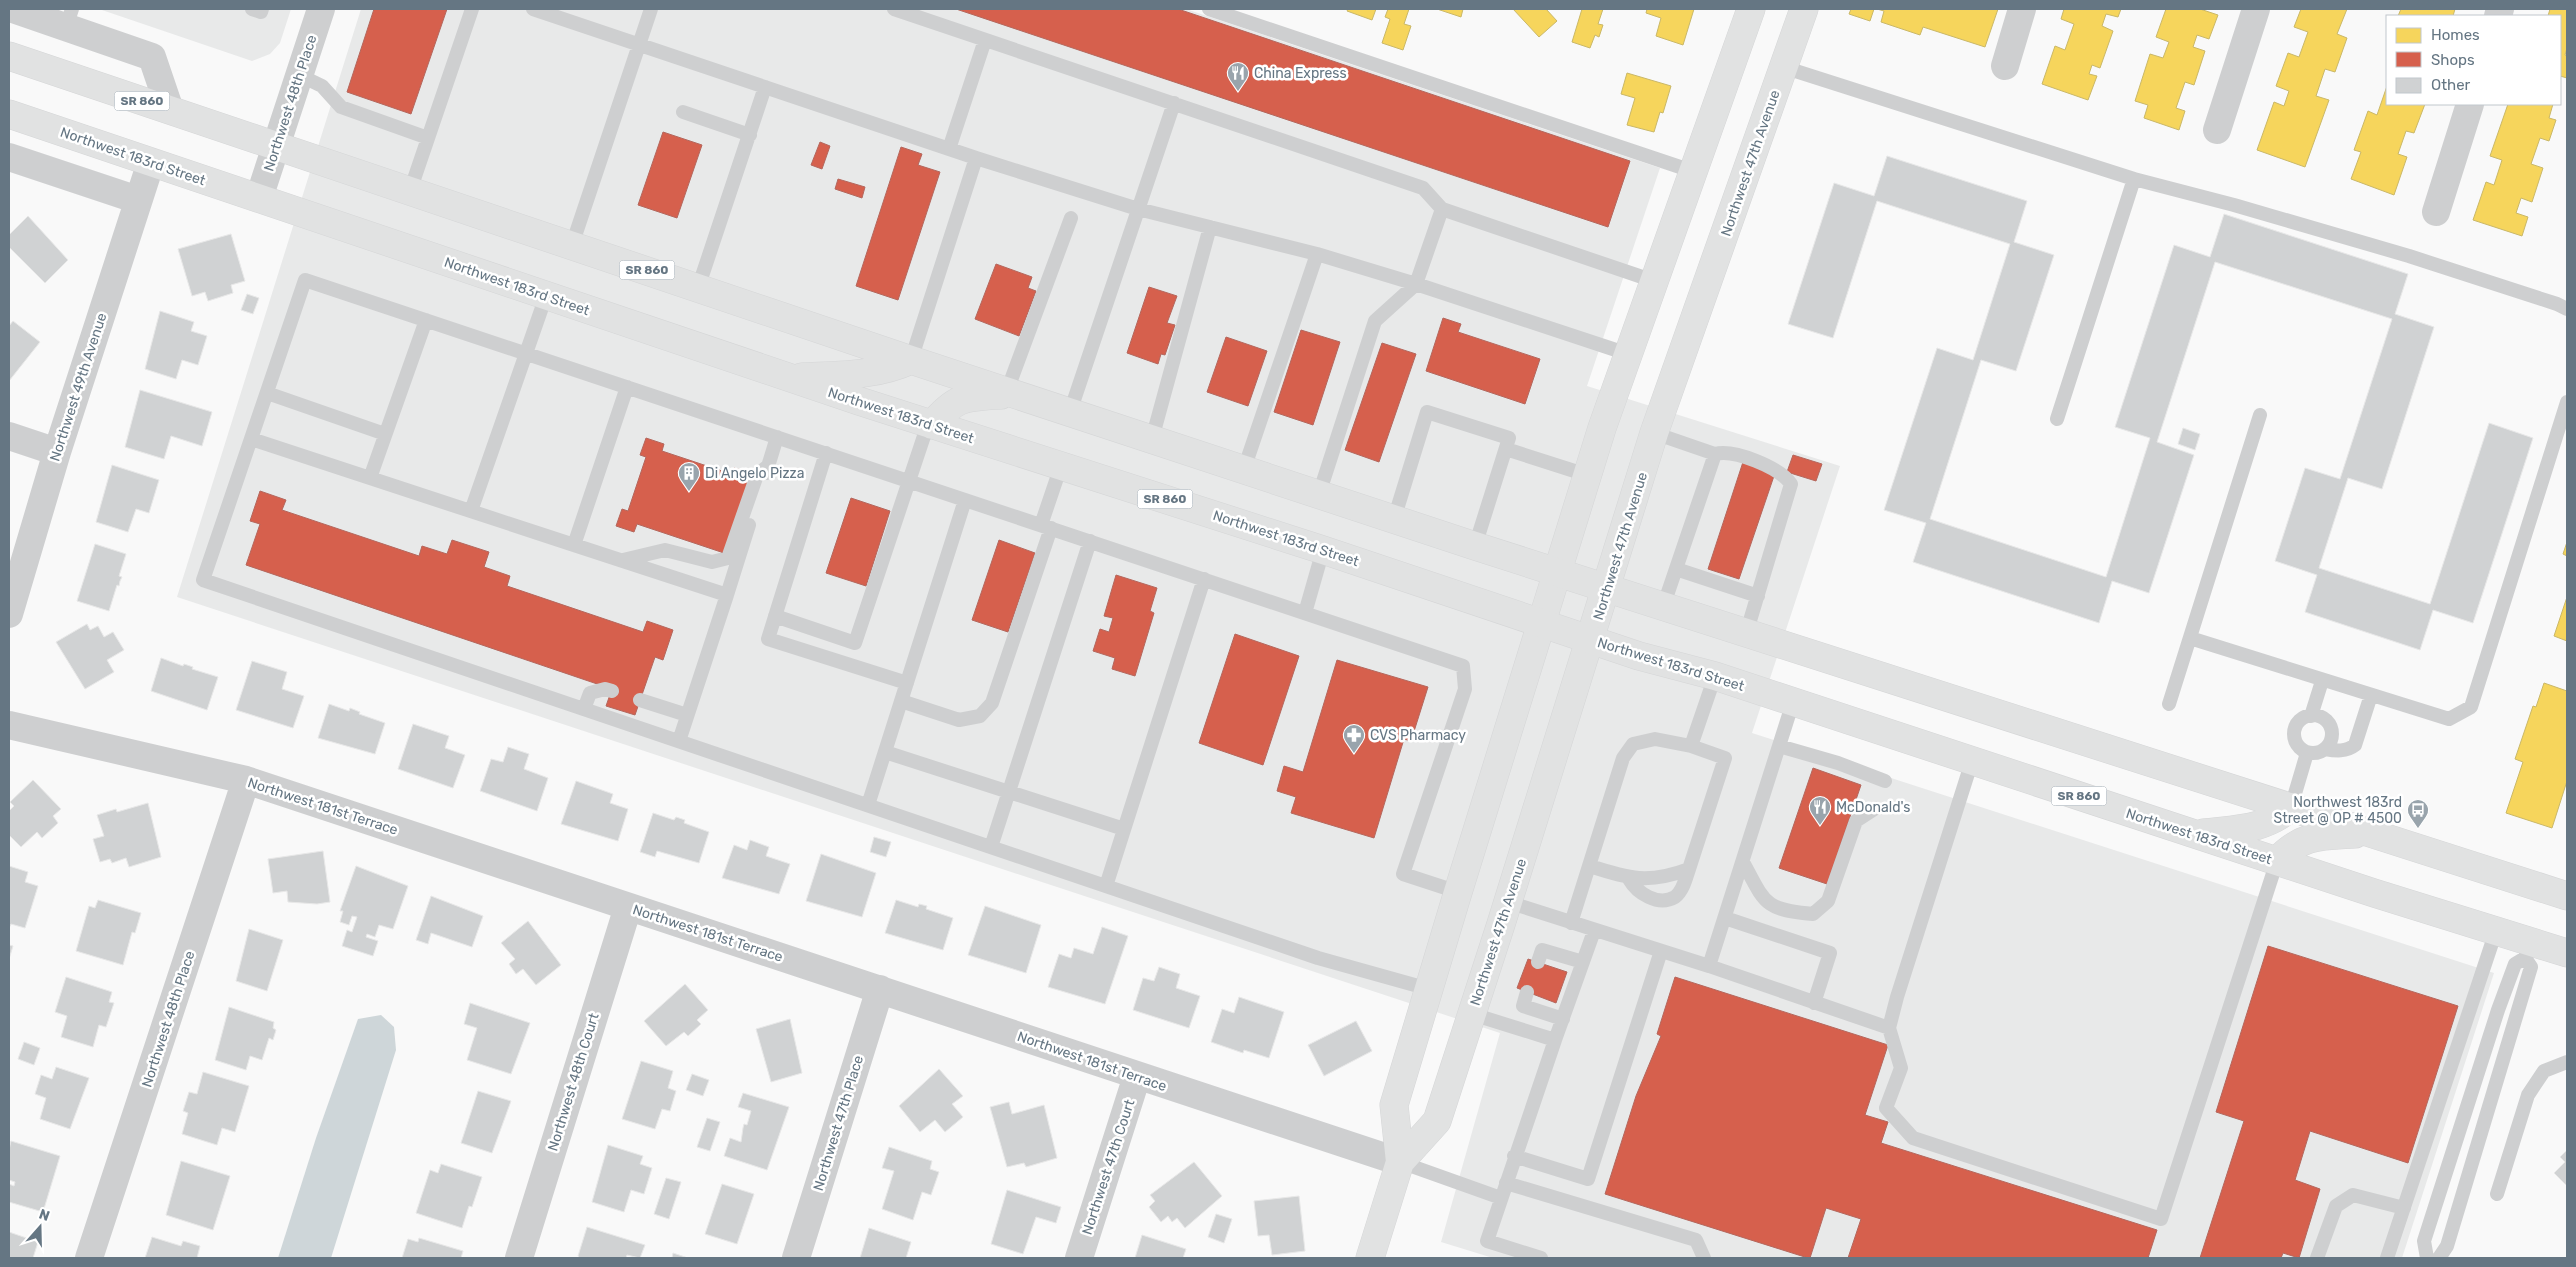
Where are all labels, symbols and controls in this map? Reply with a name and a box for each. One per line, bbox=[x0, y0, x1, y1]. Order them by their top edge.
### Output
legend bbox=[2386, 15, 2561, 105]
text: Homes bbox=[2431, 26, 2480, 44]
street label: Northwest 48th Place bbox=[260, 33, 321, 174]
text: Shops bbox=[2431, 51, 2475, 69]
restaurant icon: China Express bbox=[1226, 61, 1250, 92]
place label: China Express bbox=[1254, 65, 1347, 82]
text: Other bbox=[2431, 76, 2471, 94]
street label: Northwest 47th Avenue bbox=[1717, 88, 1784, 239]
road number: SR 860 bbox=[114, 92, 170, 110]
street label: Northwest 183rd Street bbox=[58, 124, 208, 190]
street label: Northwest 183rd Street bbox=[442, 254, 592, 320]
road number: SR 860 bbox=[620, 260, 674, 280]
street label: Northwest 49th Avenue bbox=[46, 311, 111, 463]
street label: Northwest 183rd Street bbox=[826, 384, 977, 447]
building icon: Di Angelo Pizza bbox=[677, 461, 701, 492]
place label: Di Angelo Pizza bbox=[705, 465, 804, 482]
street label: Northwest 47th Avenue bbox=[1590, 470, 1651, 622]
road number: SR 860 bbox=[1138, 489, 1192, 508]
street label: Northwest 183rd Street bbox=[1211, 507, 1362, 570]
street label: Northwest 183rd Street bbox=[1595, 634, 1747, 695]
pharmacy icon: CVS Pharmacy bbox=[1342, 723, 1366, 754]
place label: CVS Pharmacy bbox=[1370, 727, 1466, 744]
street label: Northwest 181st Terrace bbox=[246, 774, 400, 839]
road number: SR 860 bbox=[2052, 786, 2106, 806]
place label: Northwest 183rd Street @ OP # 4500 bbox=[2273, 794, 2402, 827]
restaurant icon: McDonald's bbox=[1808, 795, 1832, 826]
bus stop icon: Northwest 183rd Street @ OP # 4500 bbox=[2406, 798, 2430, 829]
place label: McDonald's bbox=[1836, 799, 1910, 816]
street label: Northwest 183rd Street bbox=[2124, 805, 2275, 868]
street label: Northwest 47th Avenue bbox=[1467, 856, 1530, 1008]
street label: Northwest 181st Terrace bbox=[631, 901, 785, 966]
street label: Northwest 48th Place bbox=[138, 949, 199, 1090]
street label: Northwest 48th Court bbox=[544, 1011, 603, 1153]
street label: Northwest 181st Terrace bbox=[1015, 1028, 1169, 1095]
street label: Northwest 47th Place bbox=[810, 1053, 867, 1193]
street label: Northwest 47th Court bbox=[1079, 1097, 1139, 1237]
north arrow bbox=[15, 1202, 65, 1252]
text: N bbox=[37, 1206, 52, 1225]

